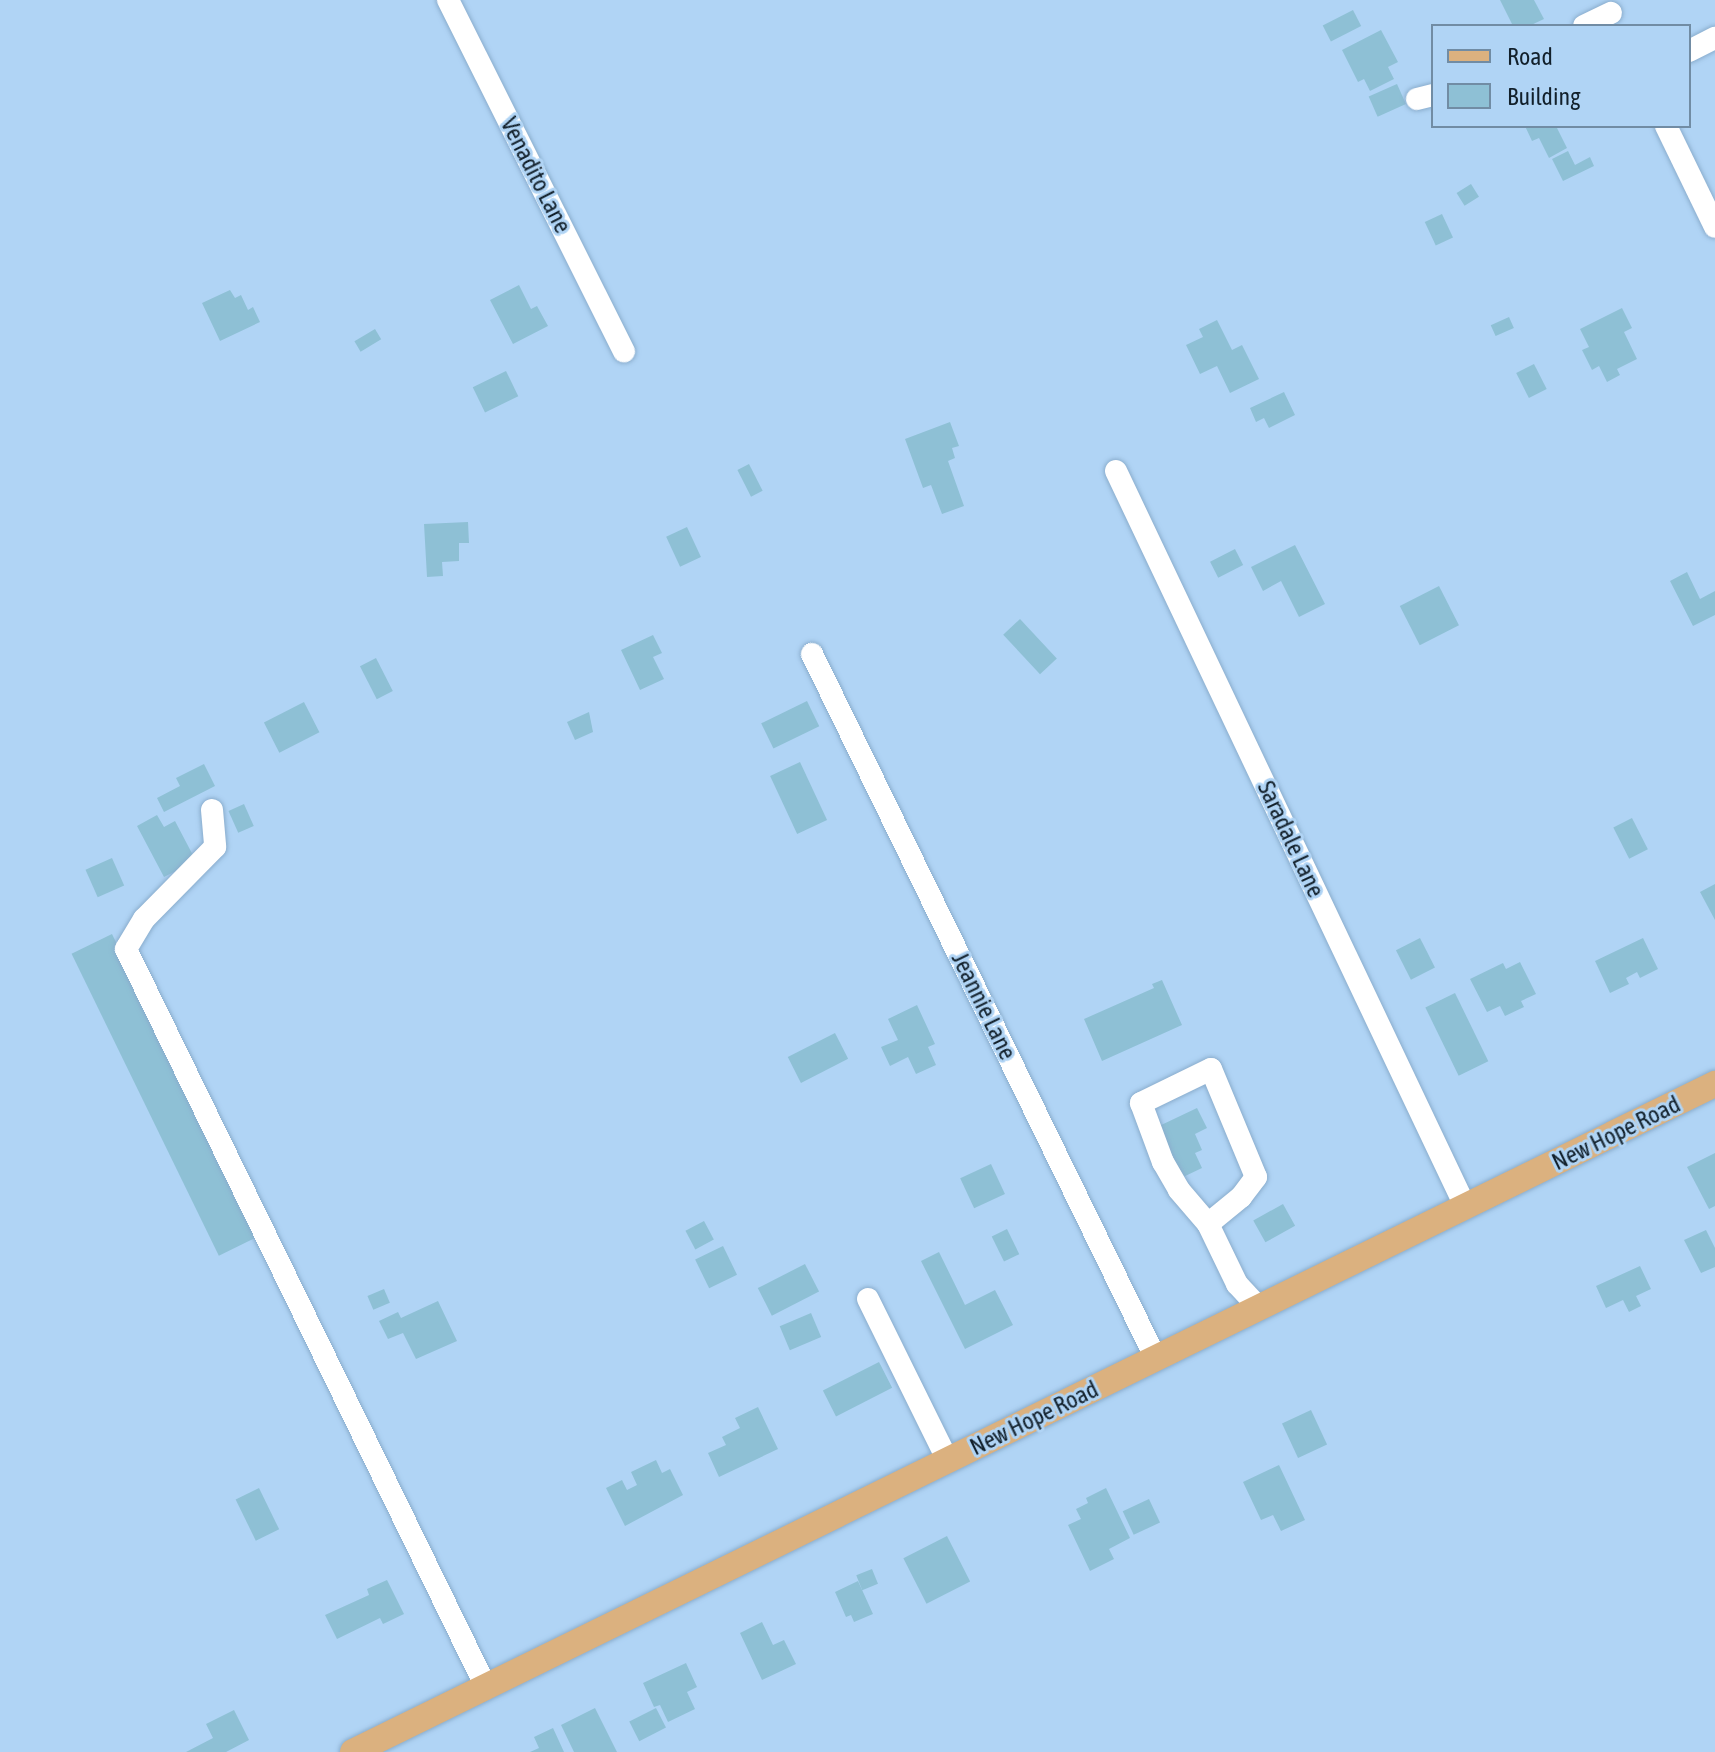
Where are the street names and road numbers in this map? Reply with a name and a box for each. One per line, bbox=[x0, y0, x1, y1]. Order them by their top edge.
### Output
street label: Venadito Lane bbox=[495, 112, 577, 238]
street label: Saradale Lane bbox=[1252, 776, 1330, 902]
street label: Jeannie Lane bbox=[946, 948, 1022, 1064]
street label: New Hope Road bbox=[1547, 1090, 1685, 1176]
street label: New Hope Road bbox=[965, 1375, 1103, 1461]

